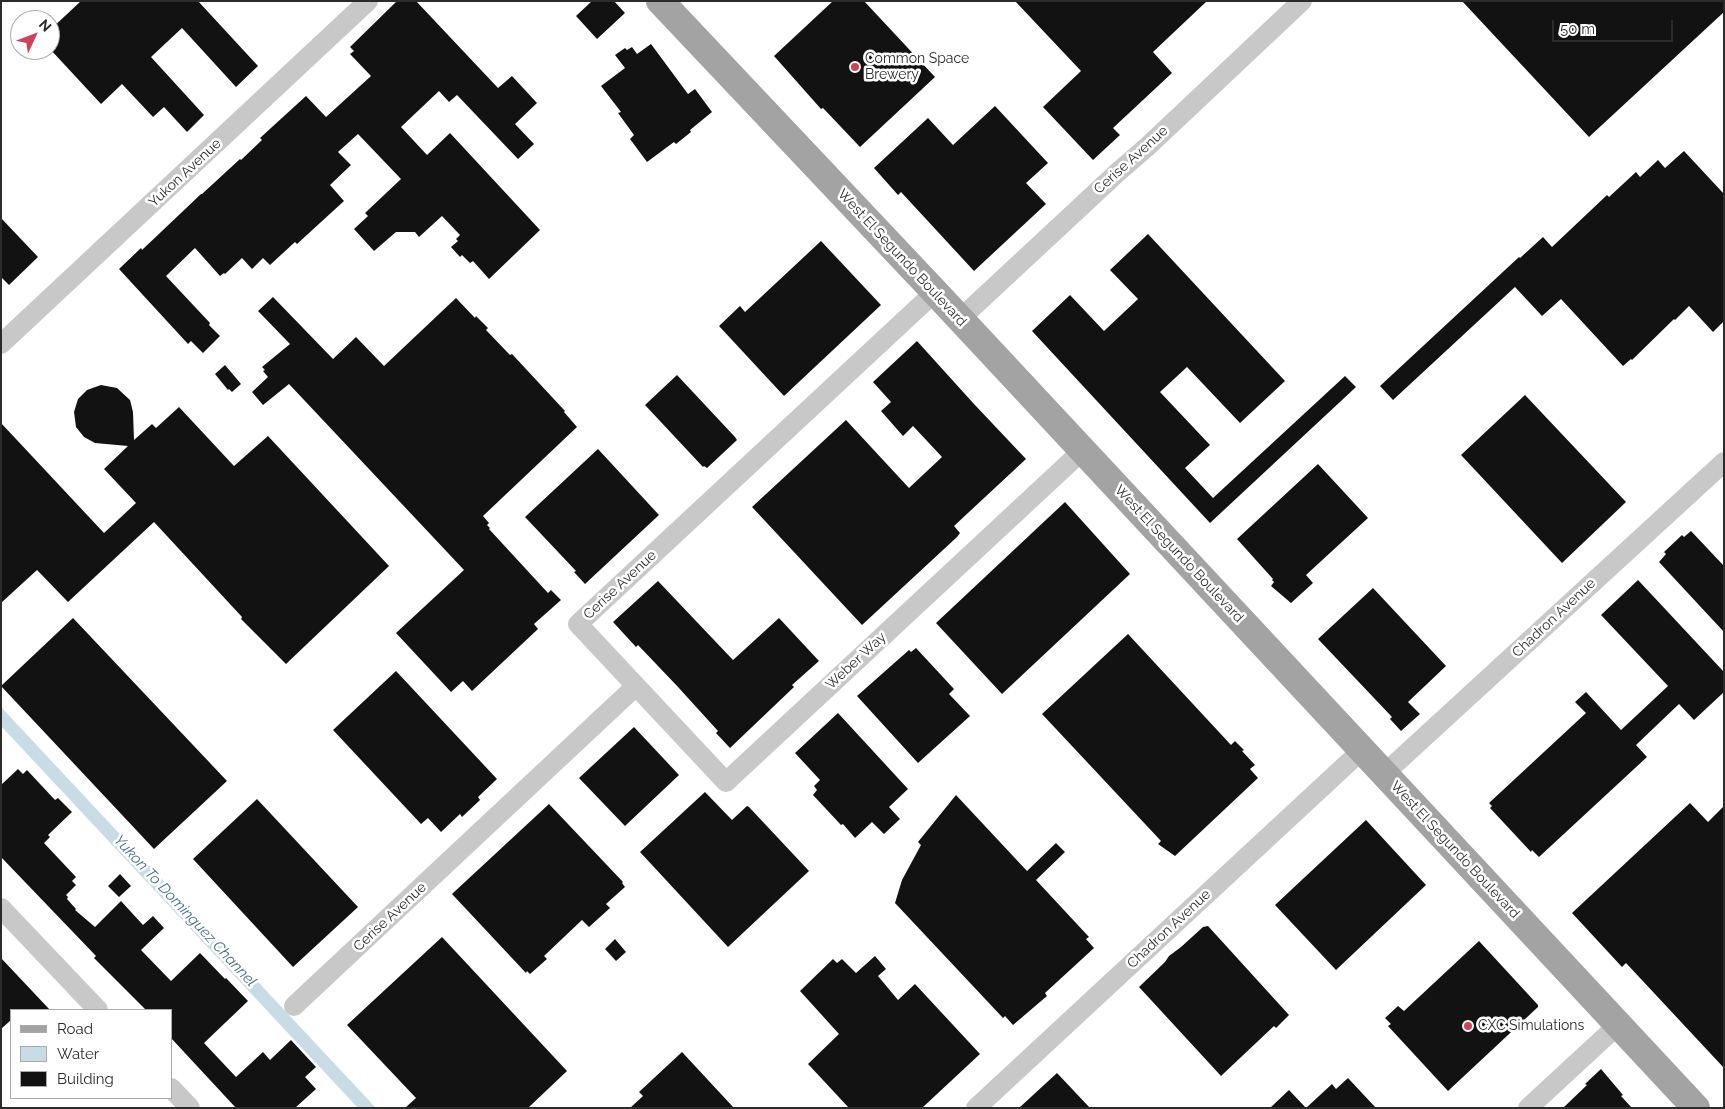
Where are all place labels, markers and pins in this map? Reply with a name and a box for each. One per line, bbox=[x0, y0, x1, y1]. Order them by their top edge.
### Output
place label: Common Space Brewery bbox=[865, 51, 969, 84]
marker: Common Space Brewery bbox=[849, 61, 861, 73]
place label: CXC Simulations bbox=[1478, 1018, 1584, 1034]
marker: CXC Simulations bbox=[1462, 1020, 1474, 1032]

